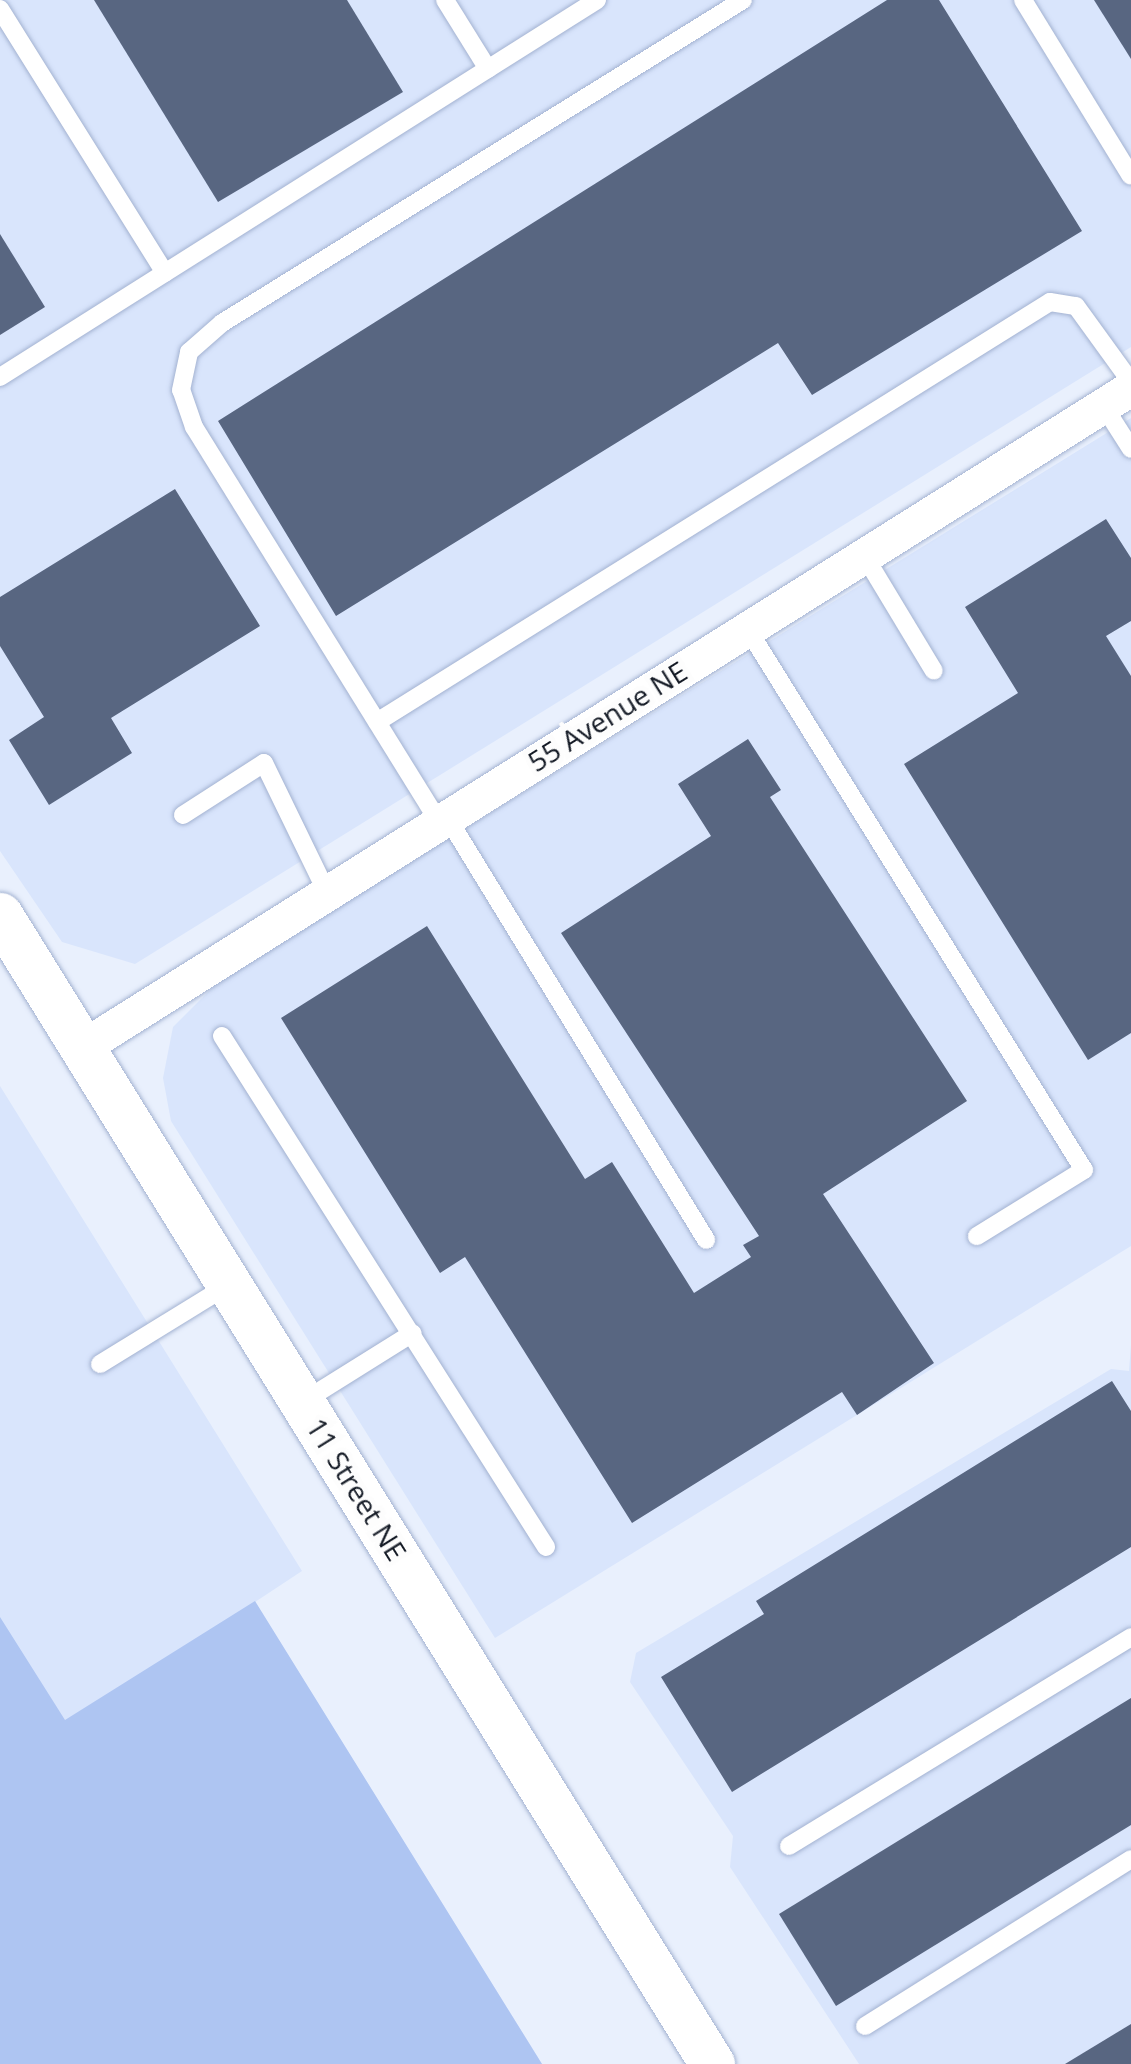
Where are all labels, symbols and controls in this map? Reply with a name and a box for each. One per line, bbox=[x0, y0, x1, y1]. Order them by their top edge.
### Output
street label: 55 Avenue NE bbox=[521, 654, 693, 778]
street label: 11 Street NE bbox=[300, 1412, 414, 1566]

